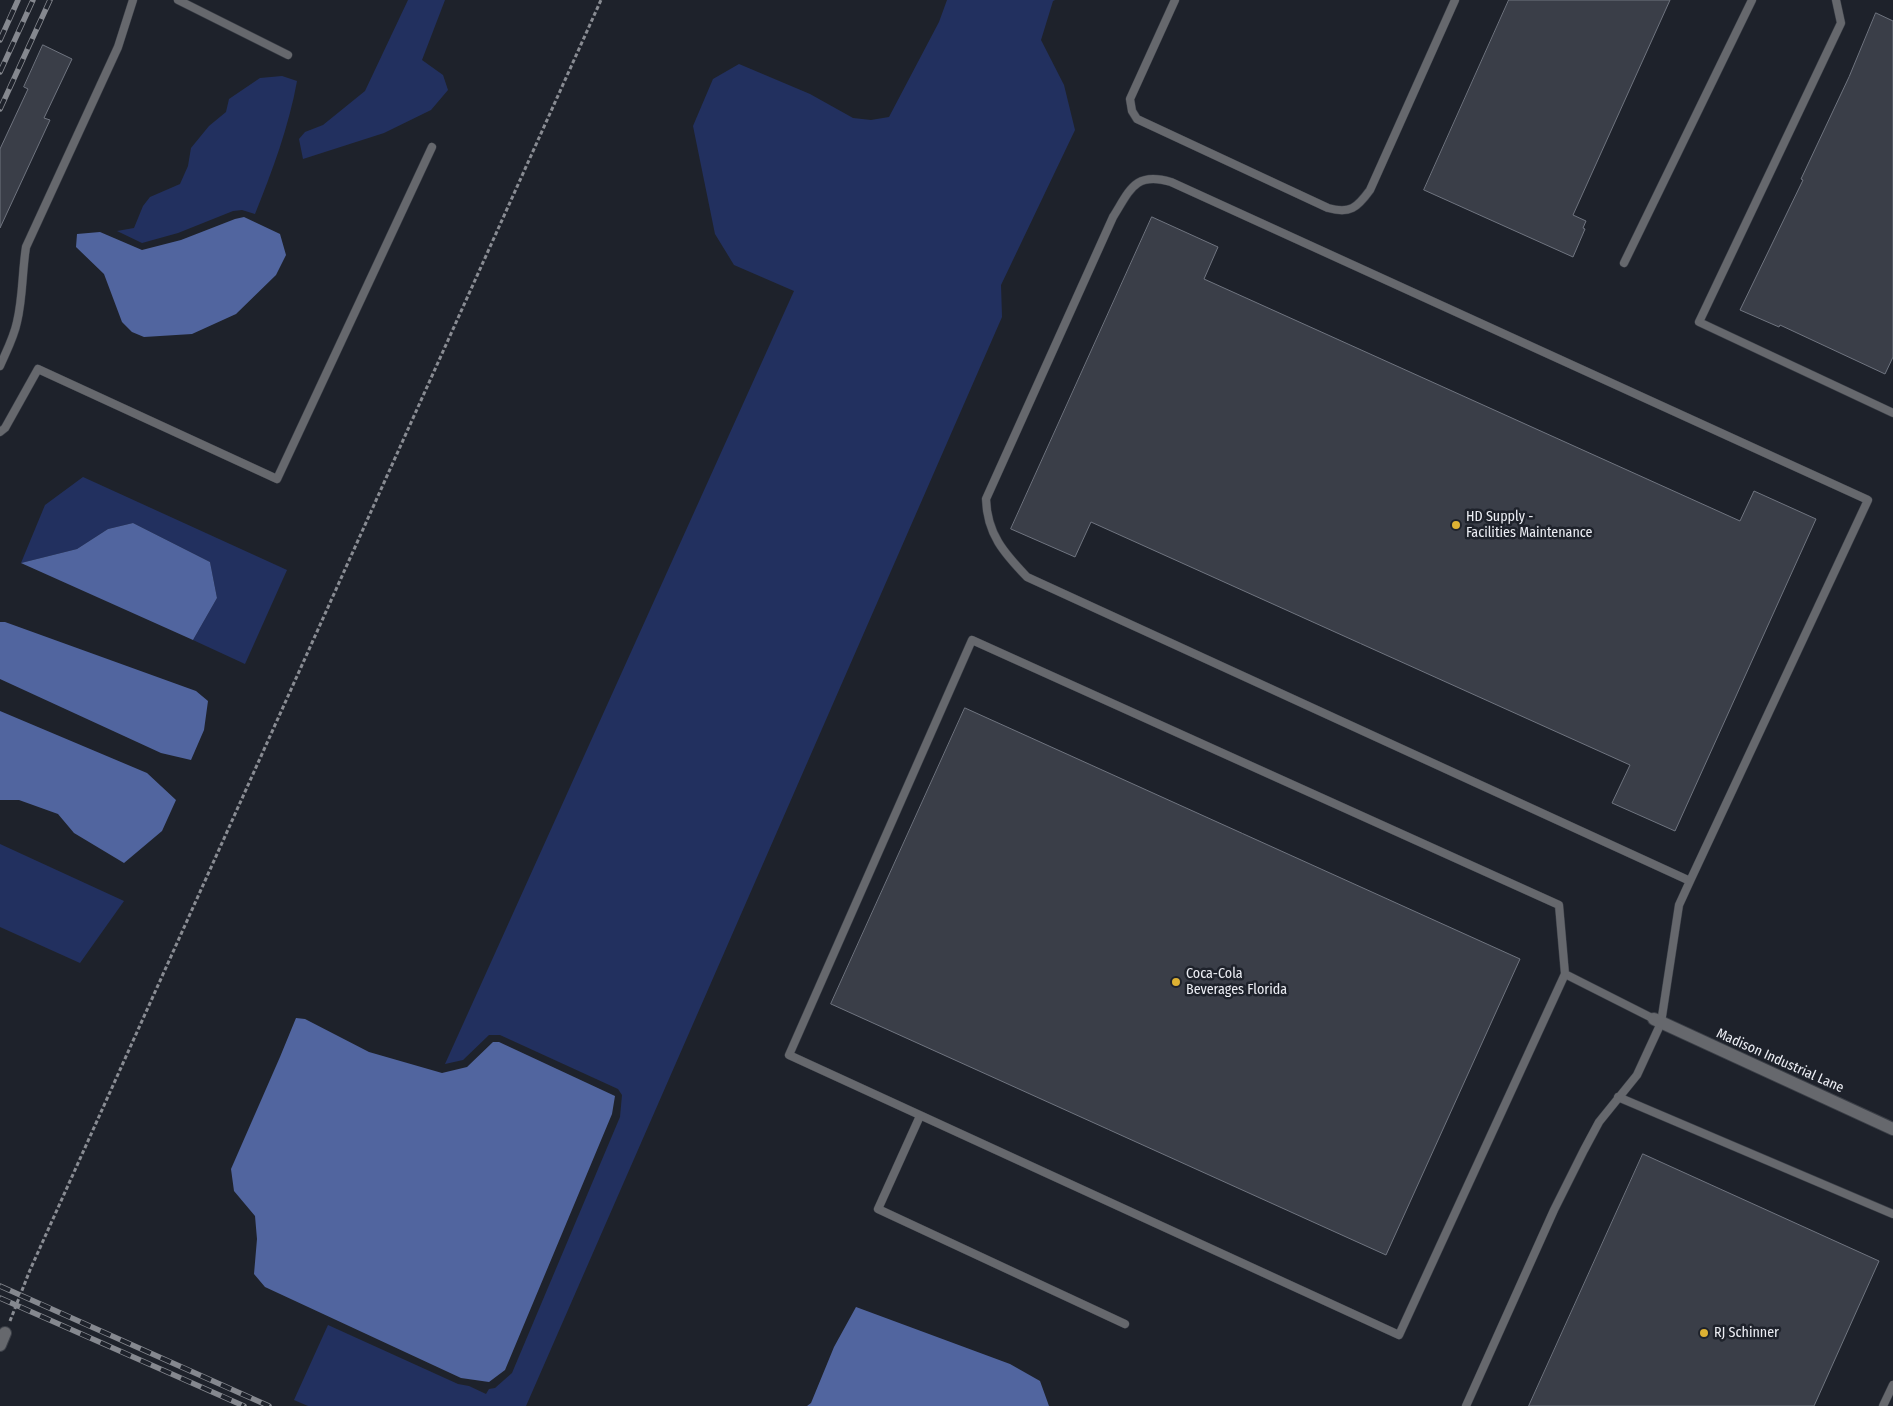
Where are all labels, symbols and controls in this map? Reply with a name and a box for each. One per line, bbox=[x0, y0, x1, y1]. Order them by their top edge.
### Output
place label: HD Supply - Facilities Maintenance bbox=[1466, 509, 1592, 542]
marker: HD Supply - Facilities Maintenance bbox=[1450, 519, 1462, 531]
place label: Coca-Cola Beverages Florida bbox=[1186, 966, 1287, 999]
marker: Coca-Cola Beverages Florida bbox=[1170, 976, 1182, 988]
street label: Madison Industrial Lane bbox=[1714, 1025, 1846, 1097]
place label: RJ Schinner bbox=[1714, 1325, 1779, 1341]
marker: RJ Schinner bbox=[1698, 1327, 1710, 1339]

